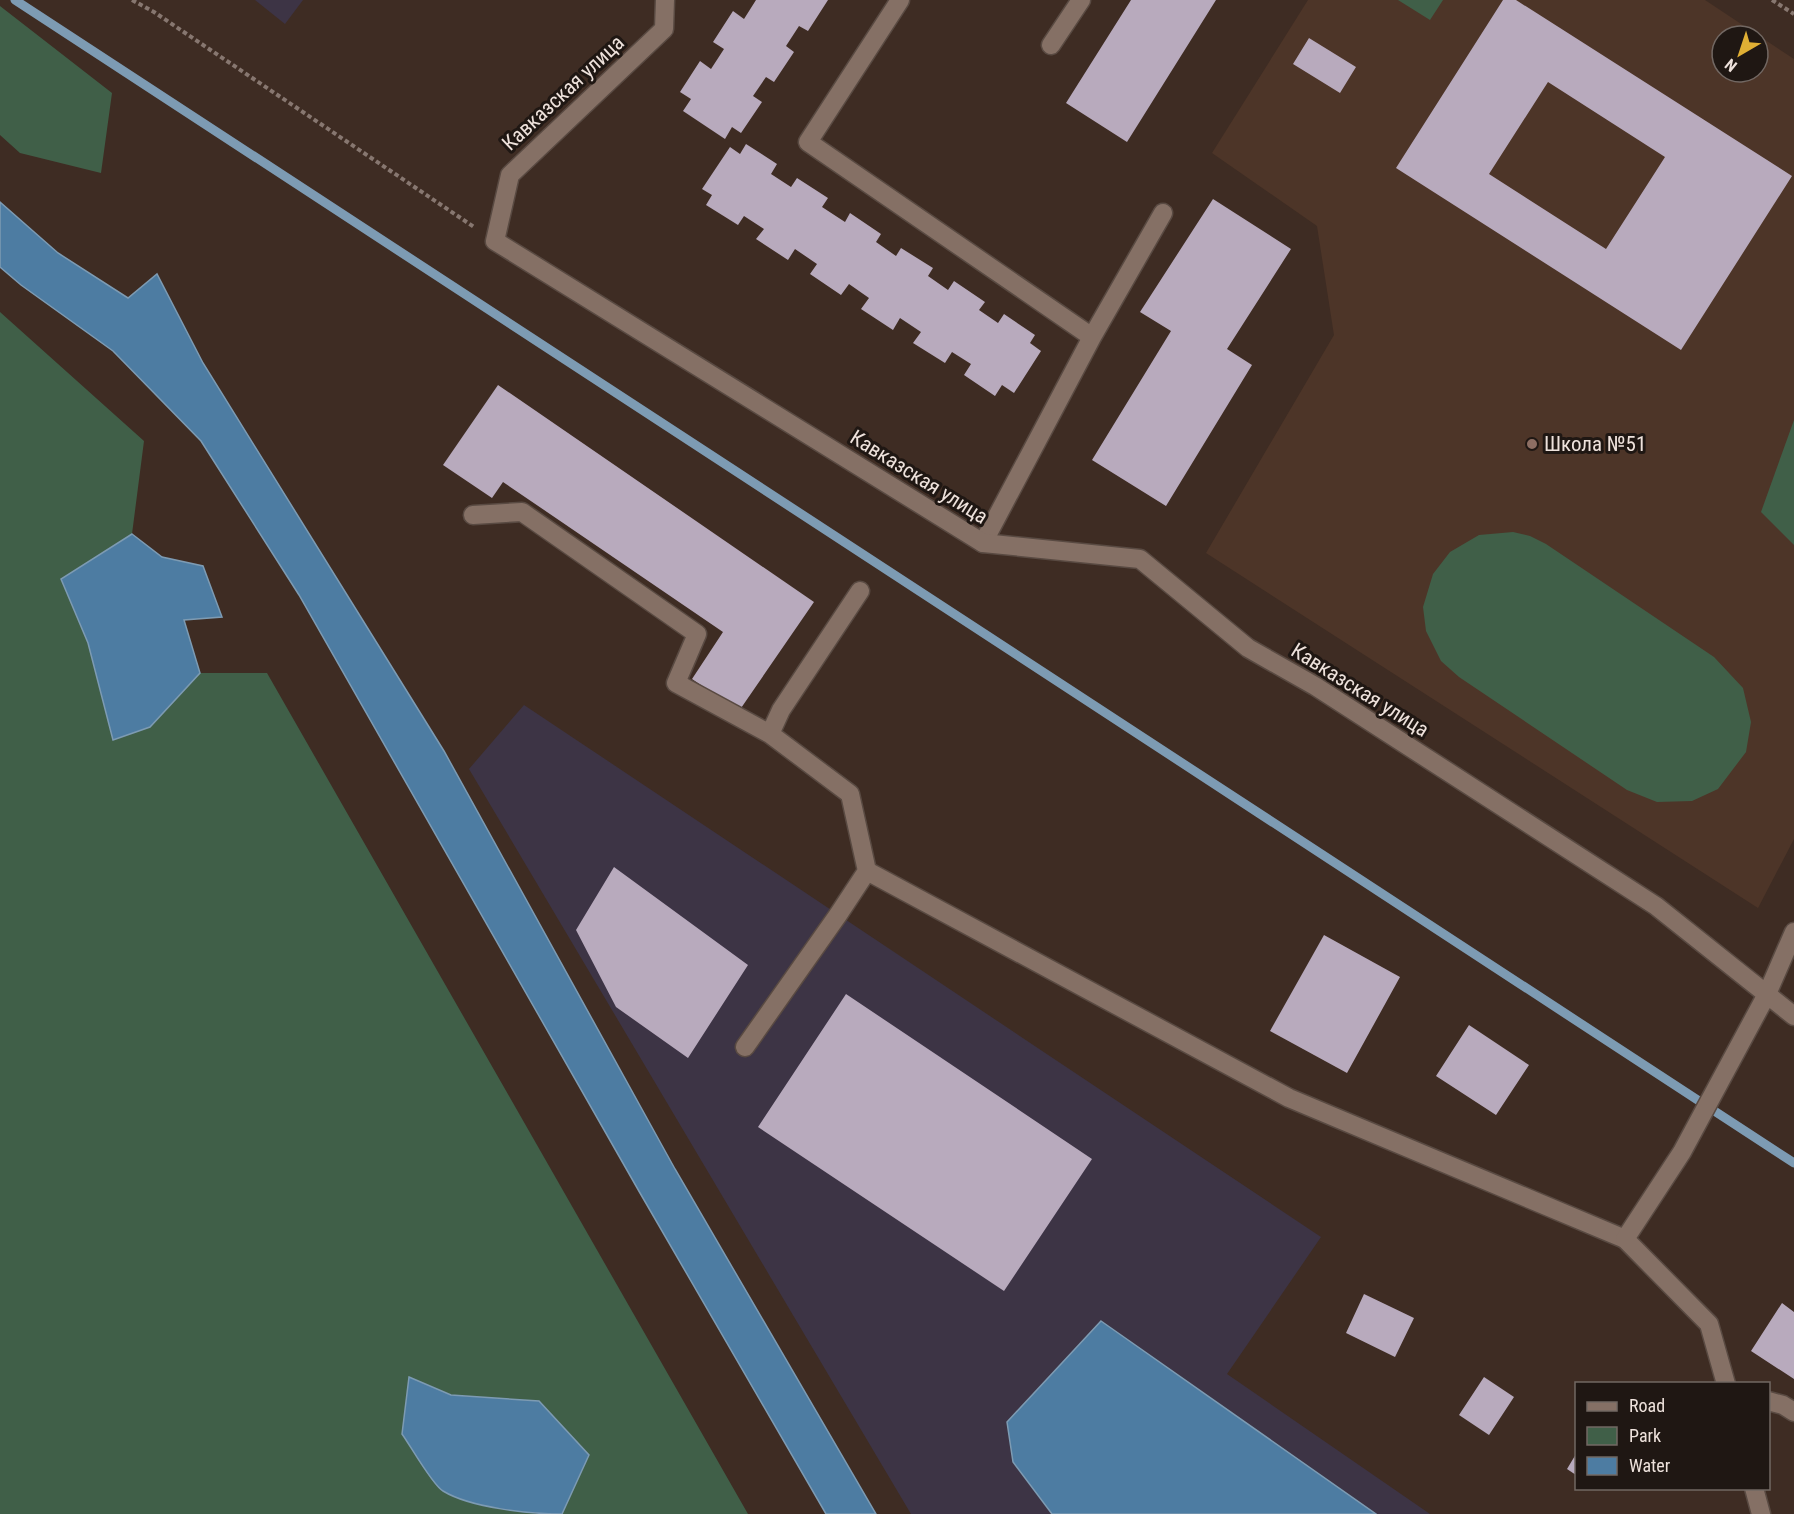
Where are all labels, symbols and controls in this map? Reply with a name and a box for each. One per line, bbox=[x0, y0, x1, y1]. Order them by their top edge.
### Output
north arrow bbox=[1710, 24, 1770, 84]
street label: Кавказская улица bbox=[497, 31, 629, 155]
text: N bbox=[1721, 55, 1741, 76]
street label: Кавказская улица bbox=[846, 425, 992, 529]
place label: Школа №51 bbox=[1544, 432, 1646, 456]
marker: Школа №51 bbox=[1525, 437, 1539, 451]
street label: Кавказская улица bbox=[1287, 638, 1433, 742]
legend bbox=[1575, 1382, 1770, 1490]
text: Road bbox=[1629, 1395, 1665, 1416]
text: Park bbox=[1629, 1425, 1661, 1446]
text: Water bbox=[1629, 1455, 1671, 1476]

